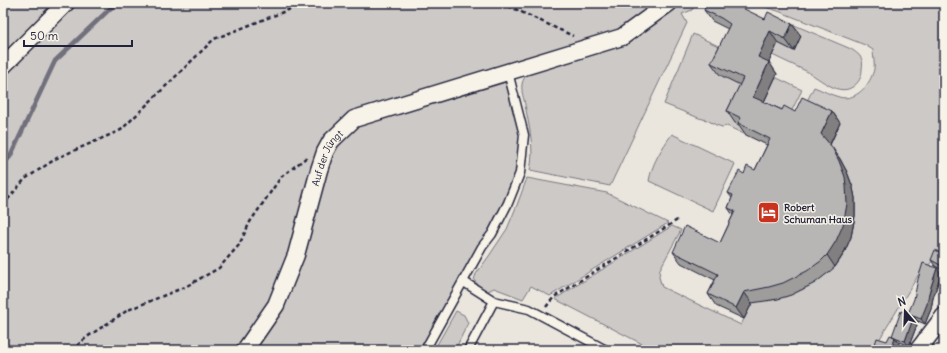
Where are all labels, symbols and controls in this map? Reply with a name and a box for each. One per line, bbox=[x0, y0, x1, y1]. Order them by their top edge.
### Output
scale bar bbox=[24, 22, 132, 48]
text: 50 m bbox=[30, 28, 59, 43]
street label: Auf der Jüngt bbox=[309, 127, 346, 187]
hotel icon: Robert Schuman Haus bbox=[755, 200, 781, 226]
place label: Robert Schuman Haus bbox=[784, 201, 853, 226]
north arrow bbox=[885, 291, 925, 331]
text: N bbox=[896, 294, 908, 309]

